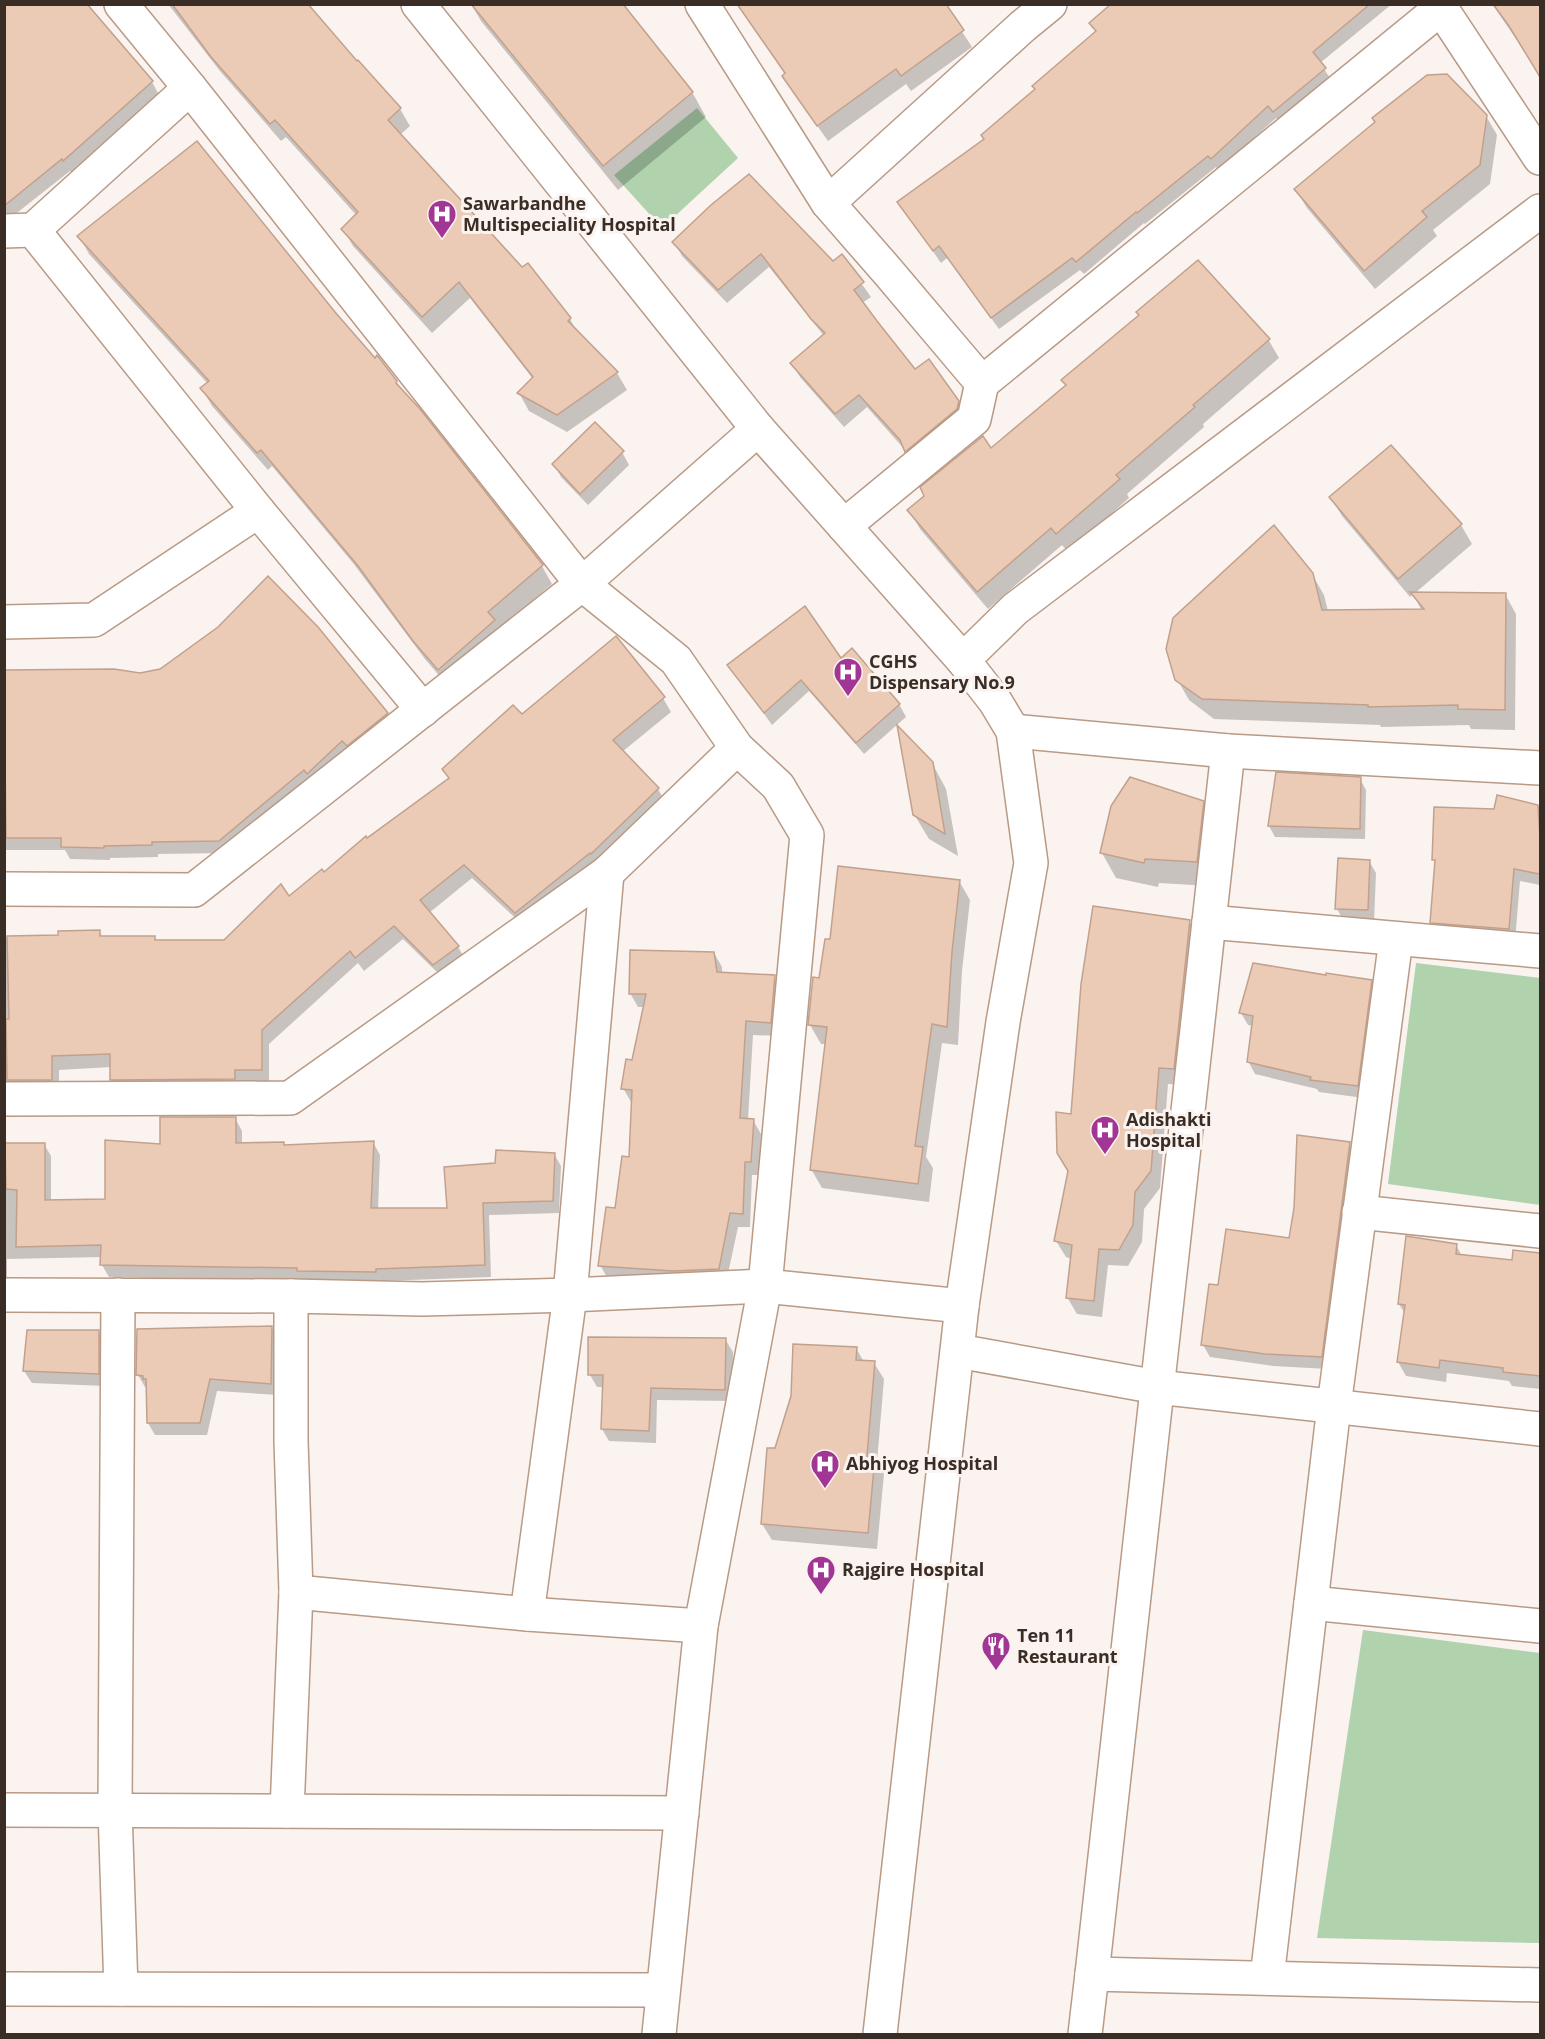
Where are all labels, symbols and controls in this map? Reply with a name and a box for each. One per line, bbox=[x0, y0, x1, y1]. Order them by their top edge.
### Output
place label: Sawarbandhe Multispeciality Hospital bbox=[463, 191, 676, 236]
hospital icon: Sawarbandhe Multispeciality Hospital bbox=[426, 198, 458, 240]
place label: CGHS Dispensary No.9 bbox=[869, 649, 1015, 694]
hospital icon: CGHS Dispensary No.9 bbox=[832, 656, 864, 698]
place label: Adishakti Hospital bbox=[1126, 1107, 1211, 1152]
hospital icon: Adishakti Hospital bbox=[1089, 1114, 1121, 1156]
hospital icon: Abhiyog Hospital bbox=[809, 1448, 841, 1490]
place label: Abhiyog Hospital bbox=[846, 1451, 998, 1475]
hospital icon: Rajgire Hospital bbox=[805, 1554, 837, 1596]
place label: Rajgire Hospital bbox=[842, 1557, 984, 1581]
place label: Ten 11 Restaurant bbox=[1017, 1623, 1118, 1668]
restaurant icon: Ten 11 Restaurant bbox=[980, 1630, 1012, 1672]

